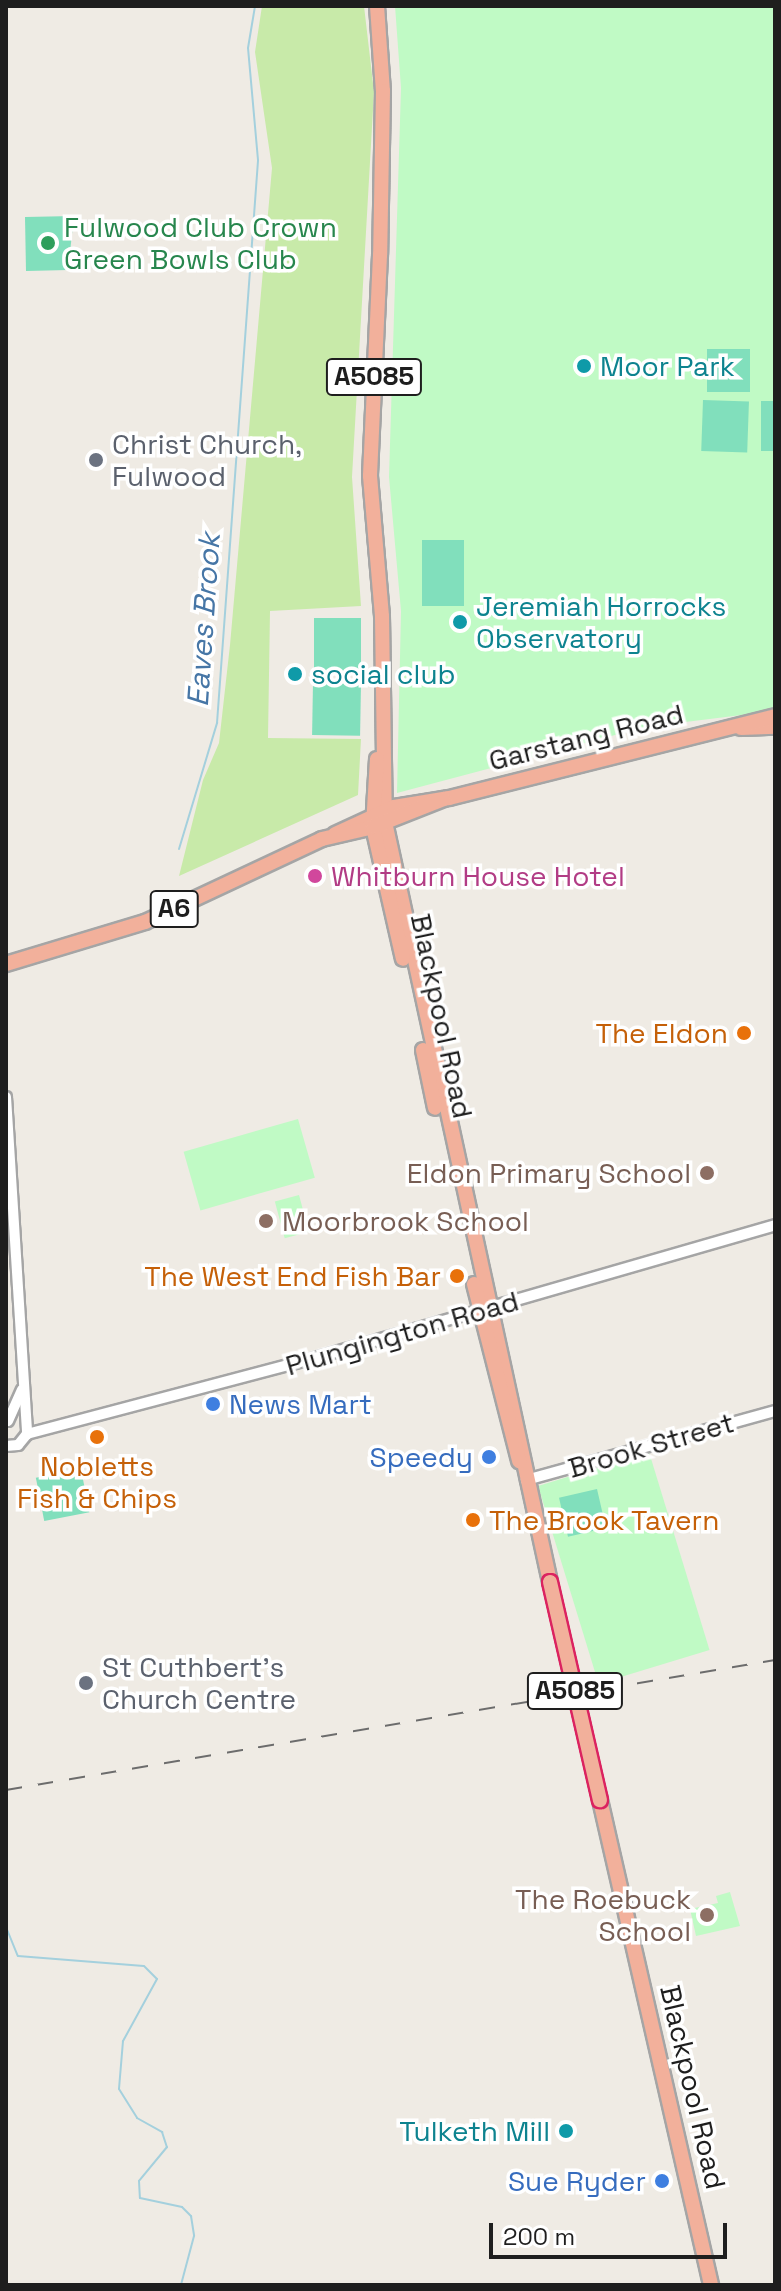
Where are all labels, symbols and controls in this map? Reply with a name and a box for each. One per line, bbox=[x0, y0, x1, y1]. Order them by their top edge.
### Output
place label: Fulwood Club Crown Green Bowls Club bbox=[64, 210, 337, 276]
marker: Fulwood Club Crown Green Bowls Club bbox=[39, 234, 57, 252]
place label: Moor Park bbox=[600, 349, 735, 383]
road number: A5085 bbox=[324, 355, 424, 399]
marker: Moor Park bbox=[575, 357, 593, 375]
place label: Christ Church, Fulwood bbox=[112, 427, 302, 493]
marker: Christ Church, Fulwood bbox=[87, 451, 105, 469]
water label: Eaves Brook bbox=[180, 532, 228, 708]
place label: Jeremiah Horrocks Observatory bbox=[476, 589, 726, 655]
marker: Jeremiah Horrocks Observatory bbox=[451, 613, 469, 631]
place label: social club bbox=[311, 657, 456, 691]
marker: social club bbox=[286, 665, 304, 683]
street label: Garstang Road bbox=[485, 697, 687, 777]
place label: Whitburn House Hotel bbox=[331, 859, 625, 893]
marker: Whitburn House Hotel bbox=[306, 867, 324, 885]
road number: A6 bbox=[148, 887, 200, 931]
street label: Blackpool Road bbox=[404, 911, 480, 1121]
place label: The Eldon bbox=[595, 1016, 728, 1050]
marker: The Eldon bbox=[735, 1024, 753, 1042]
place label: Eldon Primary School bbox=[407, 1156, 691, 1190]
marker: Eldon Primary School bbox=[698, 1164, 716, 1182]
place label: Moorbrook School bbox=[282, 1204, 529, 1238]
marker: Moorbrook School bbox=[257, 1212, 275, 1230]
place label: The West End Fish Bar bbox=[144, 1259, 441, 1293]
marker: The West End Fish Bar bbox=[448, 1267, 466, 1285]
street label: Plungington Road bbox=[282, 1284, 522, 1382]
place label: News Mart bbox=[229, 1387, 372, 1421]
marker: News Mart bbox=[204, 1395, 222, 1413]
street label: Brook Street bbox=[564, 1405, 738, 1485]
marker: Nobletts Fish & Chips bbox=[88, 1428, 106, 1446]
place label: Speedy bbox=[369, 1440, 473, 1474]
marker: Speedy bbox=[480, 1448, 498, 1466]
place label: Nobletts Fish & Chips bbox=[17, 1449, 177, 1515]
place label: The Brook Tavern bbox=[489, 1503, 720, 1537]
marker: The Brook Tavern bbox=[464, 1511, 482, 1529]
place label: St Cuthbert's Church Centre bbox=[102, 1650, 296, 1716]
road number: A5085 bbox=[525, 1669, 625, 1713]
marker: St Cuthbert's Church Centre bbox=[77, 1674, 95, 1692]
place label: The Roebuck School bbox=[515, 1882, 691, 1948]
marker: The Roebuck School bbox=[698, 1906, 716, 1924]
street label: Blackpool Road bbox=[653, 1982, 733, 2192]
place label: Tulketh Mill bbox=[399, 2114, 550, 2148]
marker: Tulketh Mill bbox=[557, 2122, 575, 2140]
place label: Sue Ryder bbox=[508, 2164, 646, 2198]
marker: Sue Ryder bbox=[653, 2172, 671, 2190]
scale bar bbox=[493, 2207, 731, 2257]
text: 200 m bbox=[503, 2221, 575, 2252]

